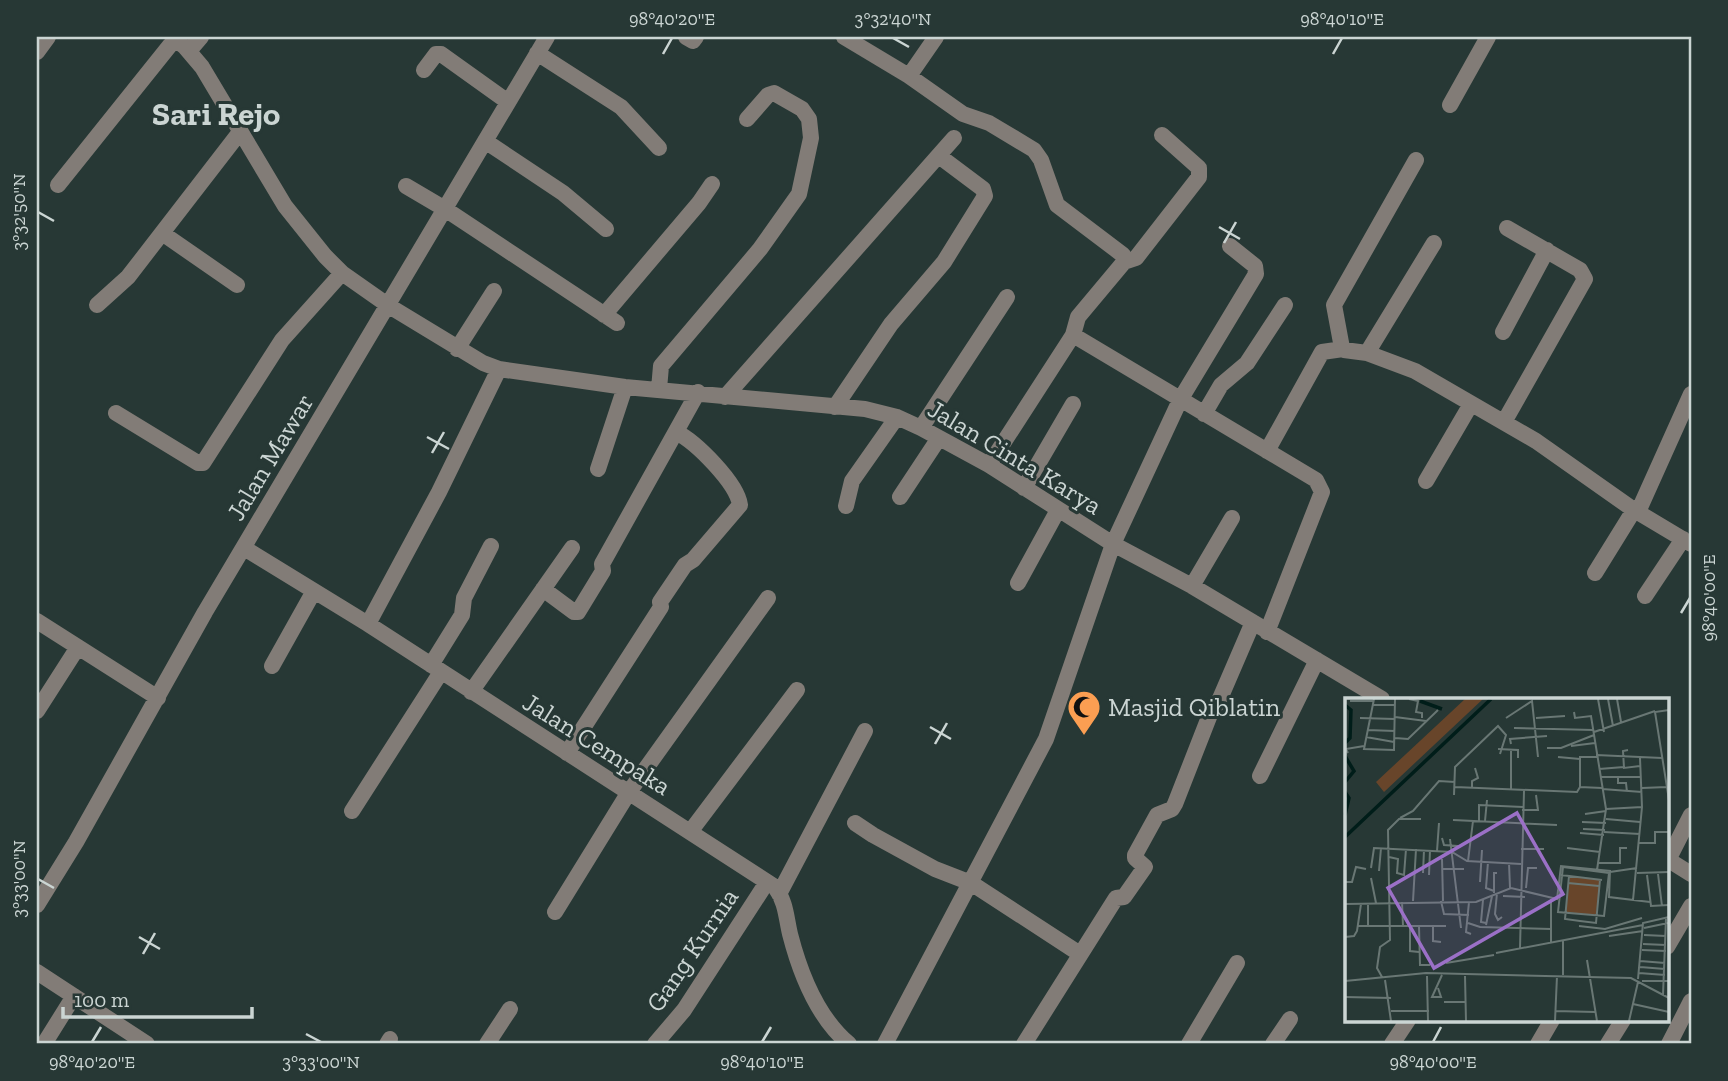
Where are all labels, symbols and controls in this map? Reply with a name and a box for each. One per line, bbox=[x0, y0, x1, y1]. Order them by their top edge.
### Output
text: 98°40'20"E bbox=[629, 8, 715, 30]
text: 3°32'40"N bbox=[855, 8, 931, 30]
text: 98°40'10"E bbox=[1300, 8, 1384, 30]
district label: Sari Rejo bbox=[152, 94, 280, 133]
text: 3°32'50"N bbox=[8, 174, 30, 251]
street label: Jalan Mawar bbox=[220, 388, 320, 526]
street label: Jalan Cinta Karya bbox=[922, 393, 1108, 522]
text: 98°40'00"E bbox=[1698, 554, 1720, 642]
street label: Jalan Cempaka bbox=[517, 686, 677, 802]
mosque icon: Masjid Qiblatin bbox=[1065, 688, 1103, 737]
place label: Masjid Qiblatin bbox=[1108, 691, 1280, 723]
inset map bbox=[1345, 698, 1668, 1021]
text: 3°33'00"N bbox=[8, 840, 30, 918]
street label: Gang Kurnia bbox=[639, 882, 745, 1018]
scale bar bbox=[63, 976, 252, 1020]
text: 100 m bbox=[74, 987, 129, 1012]
text: 98°40'20"E bbox=[49, 1051, 135, 1073]
text: 3°33'00"N bbox=[282, 1051, 360, 1073]
text: 98°40'10"E bbox=[720, 1051, 804, 1073]
text: 98°40'00"E bbox=[1389, 1051, 1477, 1073]

